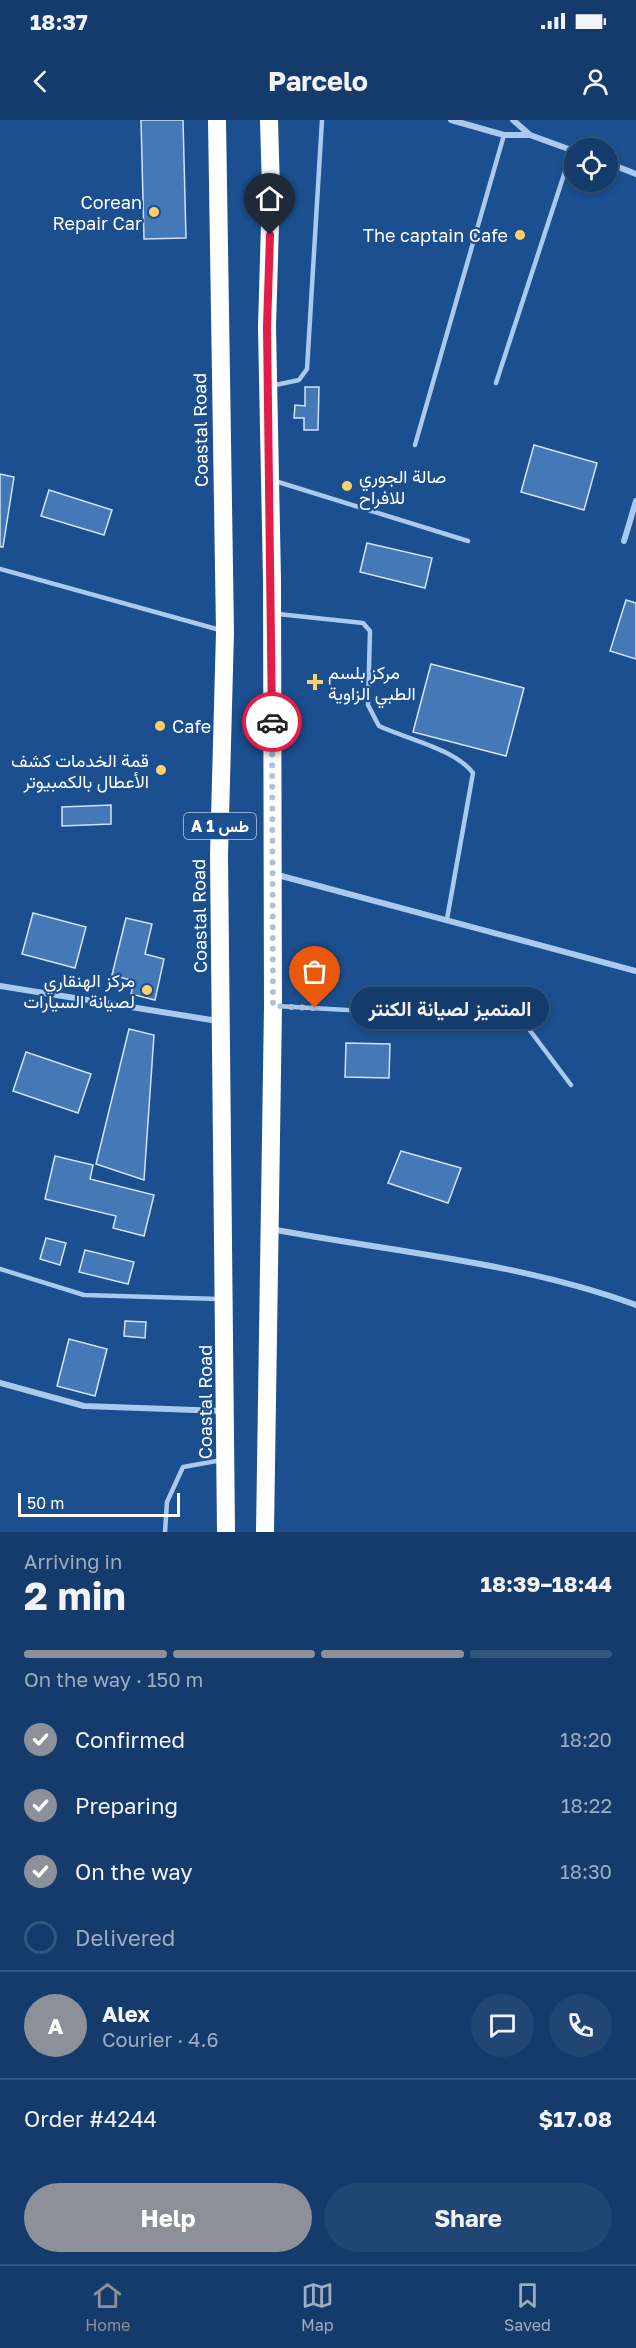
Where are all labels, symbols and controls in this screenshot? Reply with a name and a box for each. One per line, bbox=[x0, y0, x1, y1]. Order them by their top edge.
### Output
text: 18:37 bbox=[30, 8, 88, 35]
icon: back bbox=[24, 65, 57, 98]
text: Parcelo bbox=[268, 65, 368, 97]
icon: person bbox=[579, 65, 612, 98]
map controls bbox=[564, 138, 618, 192]
button: locate bbox=[564, 138, 618, 192]
pin bbox=[244, 173, 295, 235]
icon: home bbox=[253, 182, 286, 215]
place label: Corean Repair Car bbox=[52, 191, 142, 234]
marker: Corean Repair Car bbox=[147, 205, 161, 219]
place label: The captain Cafe bbox=[363, 224, 508, 246]
marker: The captain Cafe bbox=[513, 228, 527, 242]
street label: Coastal Road bbox=[188, 373, 212, 487]
place label: صالة الجوري للافراح bbox=[359, 465, 446, 510]
marker: صالة الجوري للافراح bbox=[340, 479, 354, 493]
place label: مركز بلسم الطبي الزاوية bbox=[328, 661, 416, 709]
marker: مركز بلسم الطبي الزاوية bbox=[306, 673, 324, 691]
courier bbox=[242, 692, 302, 752]
icon: car bbox=[256, 706, 289, 739]
place label: Cafe bbox=[172, 715, 211, 737]
marker: Cafe bbox=[153, 719, 167, 733]
place label: قمة الخدمات كشف الأعطال بالكمبيوتر bbox=[11, 749, 149, 793]
marker: قمة الخدمات كشف الأعطال بالكمبيوتر bbox=[154, 763, 168, 777]
road number: A 1 طس bbox=[184, 813, 256, 839]
street label: Coastal Road bbox=[187, 859, 211, 973]
pin bbox=[289, 946, 340, 1008]
icon: bag bbox=[298, 955, 331, 988]
place label: مركز الهنقاري لصيانة السيارات bbox=[23, 969, 135, 1013]
marker: مركز الهنقاري لصيانة السيارات bbox=[140, 983, 154, 997]
callout: المتميز لصيانة الكنتر bbox=[351, 987, 549, 1029]
text: المتميز لصيانة الكنتر bbox=[369, 996, 531, 1020]
street label: Coastal Road bbox=[194, 1345, 216, 1459]
scale bar bbox=[18, 1490, 180, 1518]
text: 50 m bbox=[27, 1493, 64, 1513]
text: Arriving in bbox=[24, 1549, 122, 1573]
text: 18:39–18:44 bbox=[481, 1570, 612, 1597]
text: 2 min bbox=[24, 1572, 126, 1619]
text: On the way · 150 m bbox=[24, 1667, 203, 1691]
icon: check bbox=[24, 1723, 57, 1756]
text: Confirmed bbox=[75, 1726, 185, 1753]
text: 18:20 bbox=[560, 1727, 612, 1751]
icon: check bbox=[24, 1789, 57, 1822]
text: Preparing bbox=[75, 1792, 178, 1819]
text: 18:22 bbox=[561, 1793, 612, 1817]
icon: check bbox=[24, 1855, 57, 1888]
text: On the way bbox=[75, 1858, 193, 1885]
text: 18:30 bbox=[560, 1859, 612, 1883]
text: Delivered bbox=[75, 1924, 175, 1951]
button: chat bbox=[471, 1994, 534, 2057]
button: phone bbox=[549, 1994, 612, 2057]
text: Alex bbox=[102, 2000, 150, 2027]
text: A bbox=[48, 2012, 63, 2039]
text: Courier · 4.6 bbox=[102, 2027, 219, 2051]
text: Order #4244 bbox=[24, 2105, 157, 2132]
text: $17.08 bbox=[539, 2105, 612, 2132]
button: Help bbox=[24, 2183, 312, 2252]
button: Share bbox=[324, 2183, 612, 2252]
tab: Home bbox=[85, 2279, 130, 2335]
tab: Map bbox=[301, 2279, 334, 2335]
tab: Saved bbox=[504, 2279, 551, 2335]

